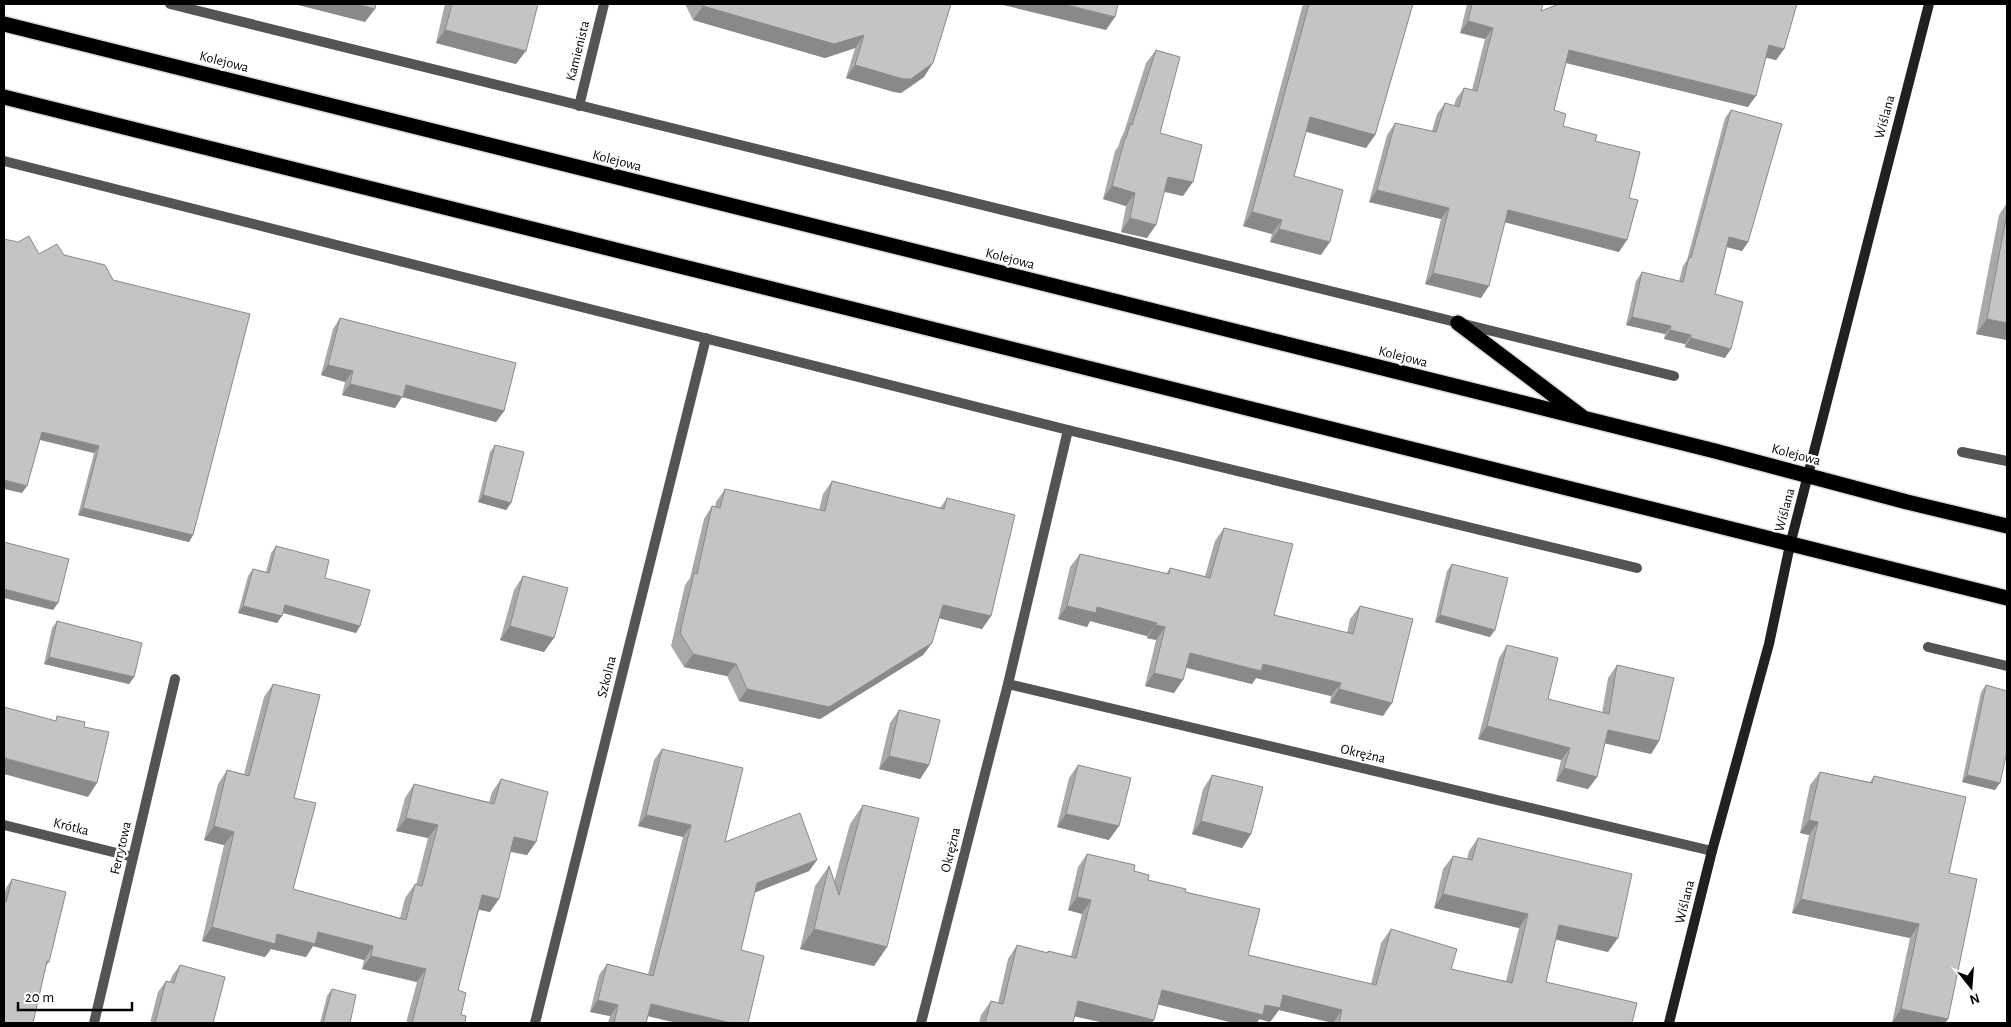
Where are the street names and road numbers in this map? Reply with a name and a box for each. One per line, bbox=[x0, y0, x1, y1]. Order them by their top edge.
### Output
street label: Kamienista bbox=[564, 19, 592, 83]
street label: Kolejowa bbox=[198, 49, 251, 75]
street label: Wiślana bbox=[1872, 93, 1898, 140]
street label: Kolejowa bbox=[591, 148, 644, 174]
street label: Kolejowa bbox=[984, 246, 1037, 272]
street label: Kolejowa bbox=[1377, 344, 1430, 370]
street label: Kolejowa bbox=[1770, 442, 1823, 468]
street label: Wiślana bbox=[1772, 486, 1798, 533]
street label: Szkolna bbox=[595, 654, 619, 699]
street label: Okrężna bbox=[1339, 742, 1387, 766]
street label: Krótka bbox=[52, 816, 91, 838]
street label: Ferrytowa bbox=[108, 820, 134, 876]
street label: Okrężna bbox=[939, 826, 963, 874]
street label: Wiślana bbox=[1673, 878, 1697, 925]

